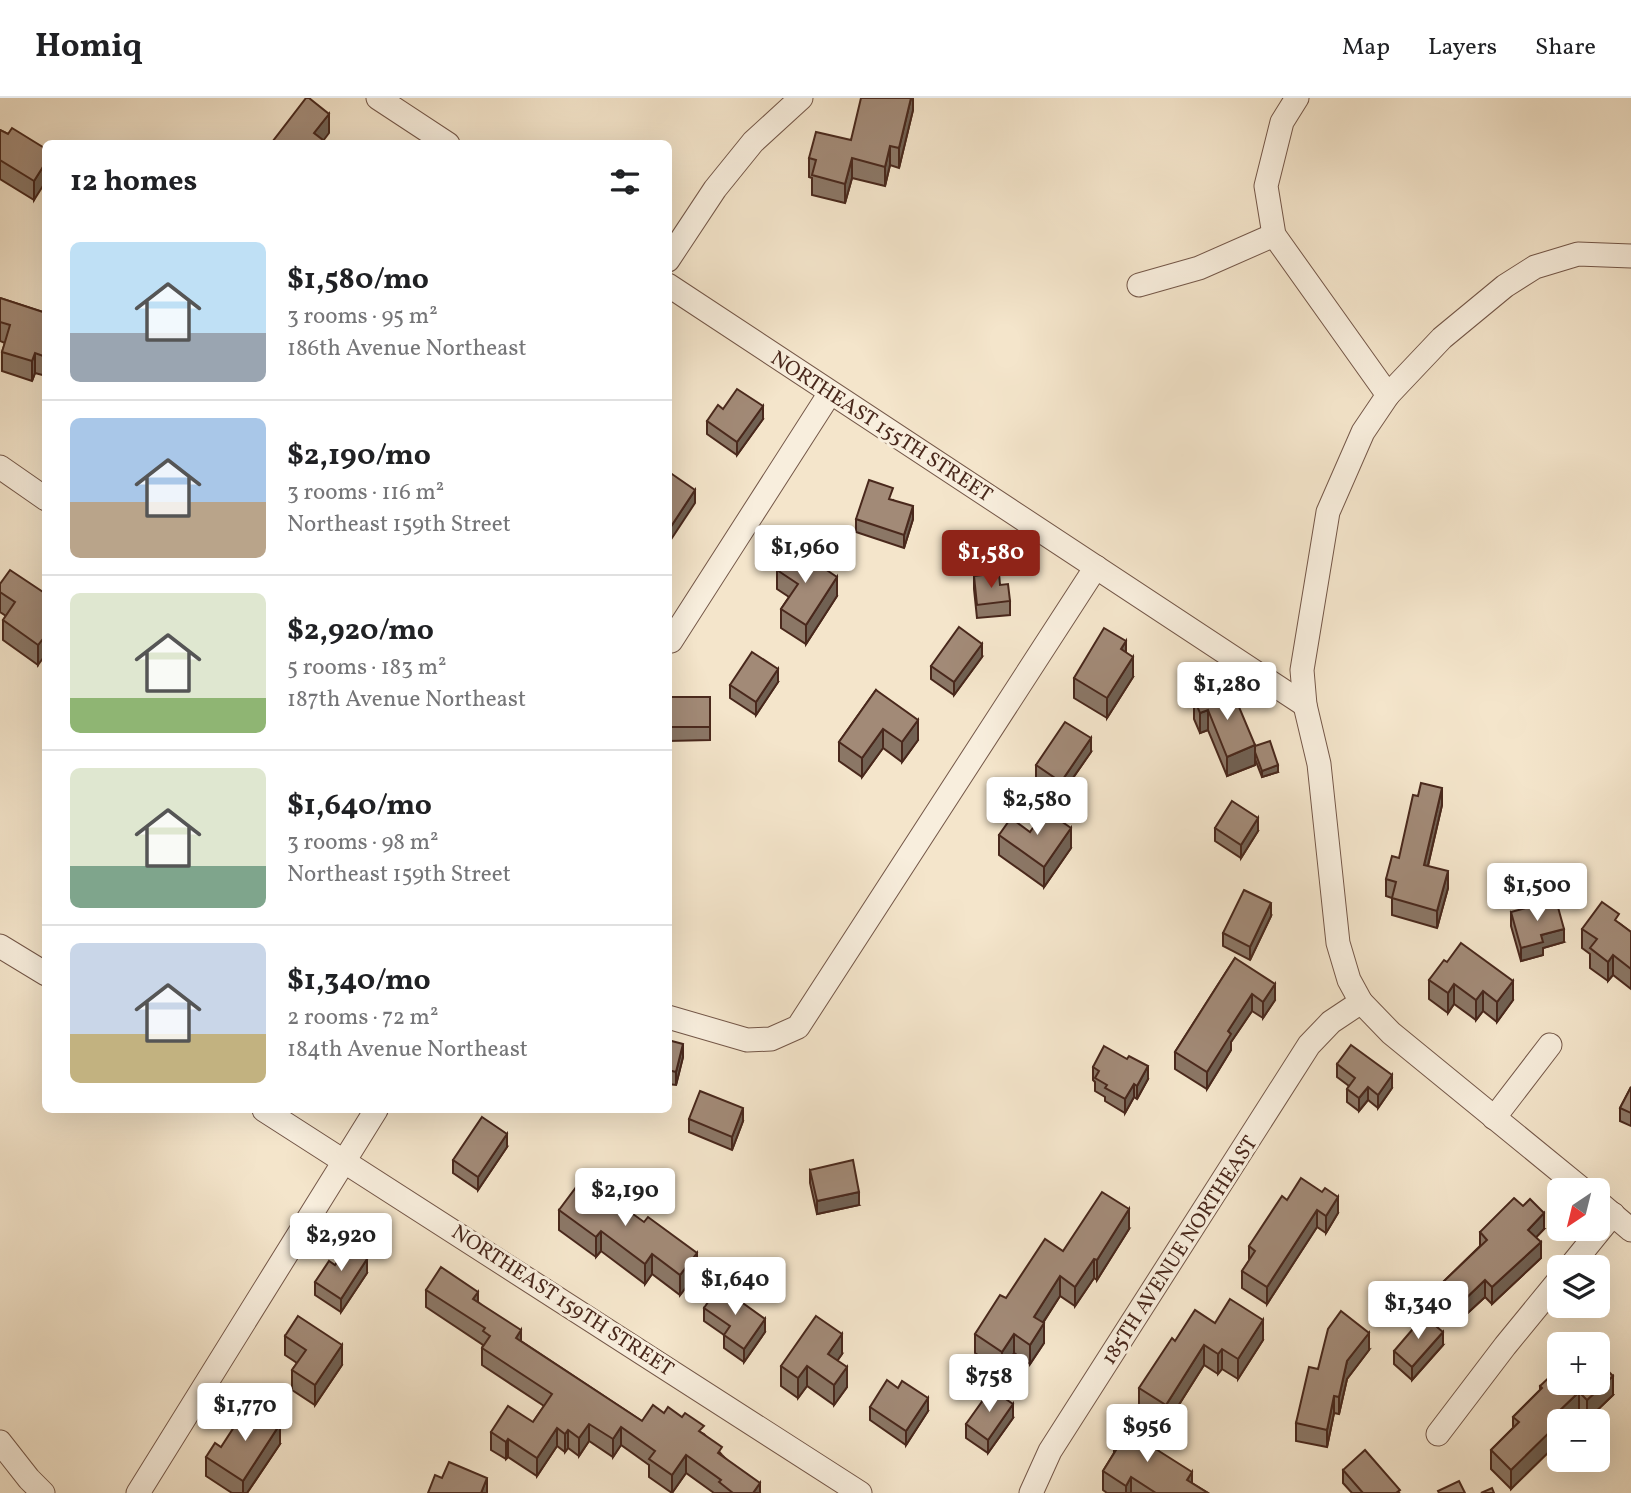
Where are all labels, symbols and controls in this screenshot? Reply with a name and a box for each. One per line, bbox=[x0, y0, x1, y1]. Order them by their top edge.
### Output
text: Homiq bbox=[35, 25, 142, 71]
text: Map bbox=[1342, 31, 1390, 65]
text: Layers bbox=[1428, 31, 1497, 65]
text: Share bbox=[1535, 31, 1596, 65]
text: 12 homes bbox=[70, 161, 197, 203]
icon: filters bbox=[606, 163, 644, 201]
text: $1,580/mo bbox=[287, 259, 429, 301]
icon: home bbox=[126, 270, 210, 354]
text: 3 rooms · 95 m² bbox=[287, 301, 438, 333]
text: 186th Avenue Northeast bbox=[287, 333, 526, 365]
street label: NORTHEAST 155TH STREET bbox=[765, 344, 998, 510]
text: $2,190/mo bbox=[287, 435, 431, 477]
icon: home bbox=[126, 446, 210, 530]
text: 3 rooms · 116 m² bbox=[287, 477, 444, 509]
text: Northeast 159th Street bbox=[287, 509, 511, 541]
pin: $1,960 bbox=[748, 526, 862, 585]
pin: $1,580 bbox=[934, 531, 1048, 590]
text: $1,960 bbox=[771, 532, 839, 564]
text: $1,580 bbox=[958, 537, 1024, 569]
text: $2,920/mo bbox=[287, 610, 434, 652]
icon: home bbox=[126, 621, 210, 705]
text: 5 rooms · 183 m² bbox=[287, 652, 447, 684]
pin: $1,280 bbox=[1170, 662, 1284, 722]
text: $1,280 bbox=[1193, 669, 1261, 701]
text: 187th Avenue Northeast bbox=[287, 684, 526, 716]
pin: $2,580 bbox=[980, 778, 1094, 837]
text: $2,580 bbox=[1003, 784, 1072, 816]
text: $1,640/mo bbox=[287, 785, 432, 827]
icon: home bbox=[126, 796, 210, 880]
text: 3 rooms · 98 m² bbox=[287, 827, 439, 859]
text: Northeast 159th Street bbox=[287, 859, 511, 891]
pin: $1,500 bbox=[1480, 864, 1594, 923]
text: $1,500 bbox=[1503, 870, 1571, 902]
text: $1,340/mo bbox=[287, 960, 431, 1002]
icon: home bbox=[126, 971, 210, 1055]
text: 2 rooms · 72 m² bbox=[287, 1002, 438, 1034]
text: 184th Avenue Northeast bbox=[287, 1034, 528, 1066]
street label: 185TH AVENUE NORTHEAST bbox=[1095, 1131, 1265, 1371]
pin: $2,190 bbox=[568, 1168, 682, 1228]
text: $2,190 bbox=[591, 1175, 659, 1207]
north arrow bbox=[1547, 1178, 1610, 1241]
map controls bbox=[1547, 1178, 1610, 1472]
pin: $2,920 bbox=[284, 1214, 398, 1273]
street label: NORTHEAST 159TH STREET bbox=[445, 1218, 679, 1384]
text: $2,920 bbox=[306, 1220, 376, 1252]
button: layers bbox=[1547, 1255, 1610, 1318]
pin: $1,640 bbox=[678, 1258, 792, 1317]
text: $1,640 bbox=[701, 1264, 769, 1296]
pin: $1,340 bbox=[1361, 1282, 1475, 1341]
text: $1,340 bbox=[1384, 1288, 1452, 1320]
button: + bbox=[1547, 1332, 1610, 1395]
pin: $758 bbox=[948, 1354, 1030, 1414]
text: $758 bbox=[965, 1361, 1013, 1393]
pin: $1,770 bbox=[188, 1384, 302, 1443]
text: $1,770 bbox=[213, 1390, 277, 1422]
pin: $956 bbox=[1106, 1404, 1188, 1464]
button: − bbox=[1547, 1409, 1610, 1472]
text: $956 bbox=[1122, 1411, 1172, 1443]

